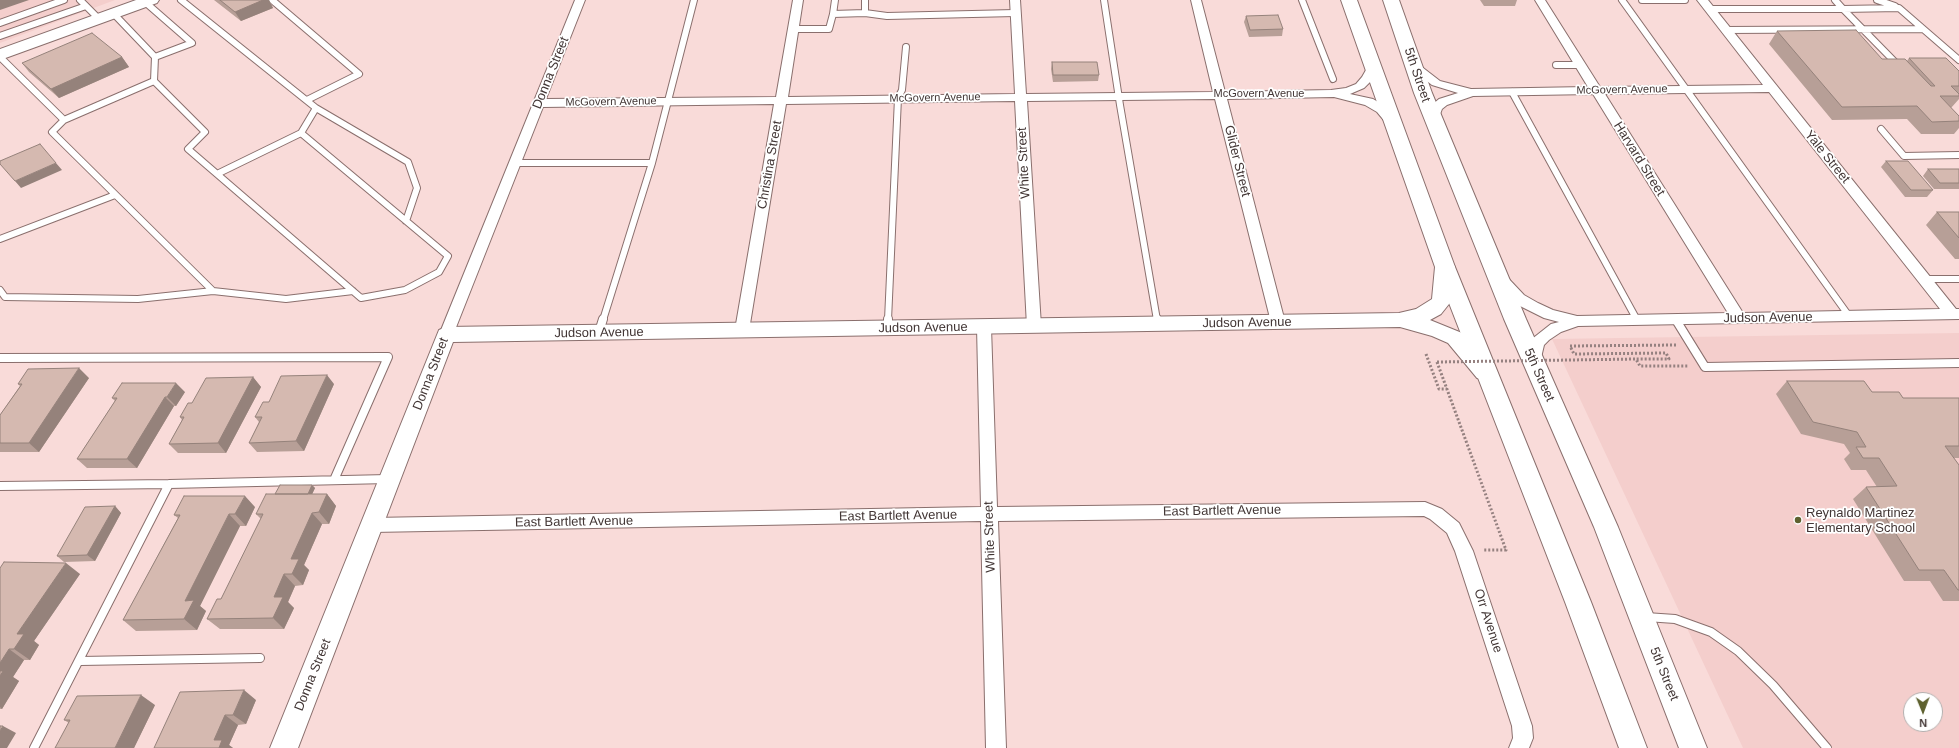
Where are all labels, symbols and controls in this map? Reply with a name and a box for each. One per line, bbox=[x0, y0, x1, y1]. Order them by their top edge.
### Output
street label: Donna Street bbox=[529, 35, 573, 111]
street label: 5th Street bbox=[1400, 46, 1434, 104]
street label: McGovern Avenue bbox=[1576, 83, 1668, 97]
street label: McGovern Avenue bbox=[1214, 87, 1304, 101]
street label: McGovern Avenue bbox=[889, 91, 981, 105]
street label: McGovern Avenue bbox=[565, 95, 657, 109]
street label: Harvard Street bbox=[1610, 119, 1668, 199]
street label: Christina Street bbox=[755, 120, 785, 210]
street label: Glider Street bbox=[1221, 124, 1253, 198]
street label: White Street bbox=[1014, 127, 1034, 199]
street label: Yale Street bbox=[1801, 127, 1853, 187]
street label: Judson Avenue bbox=[1723, 309, 1813, 327]
street label: Judson Avenue bbox=[1202, 314, 1292, 332]
street label: Judson Avenue bbox=[878, 319, 968, 337]
street label: Judson Avenue bbox=[554, 324, 644, 342]
street label: Donna Street bbox=[410, 335, 452, 413]
street label: 5th Street bbox=[1520, 346, 1558, 404]
street label: White Street bbox=[981, 501, 999, 573]
street label: East Bartlett Avenue bbox=[1163, 502, 1281, 520]
place label: Reynaldo Martinez Elementary School bbox=[1806, 505, 1915, 536]
street label: East Bartlett Avenue bbox=[839, 507, 957, 525]
street label: East Bartlett Avenue bbox=[515, 513, 633, 531]
marker: Reynaldo Martinez Elementary School bbox=[1793, 515, 1803, 525]
street label: Orr Avenue bbox=[1470, 587, 1506, 655]
street label: Donna Street bbox=[291, 637, 335, 713]
street label: 5th Street bbox=[1646, 645, 1682, 703]
north arrow bbox=[1903, 692, 1943, 732]
text: N bbox=[1919, 717, 1927, 729]

